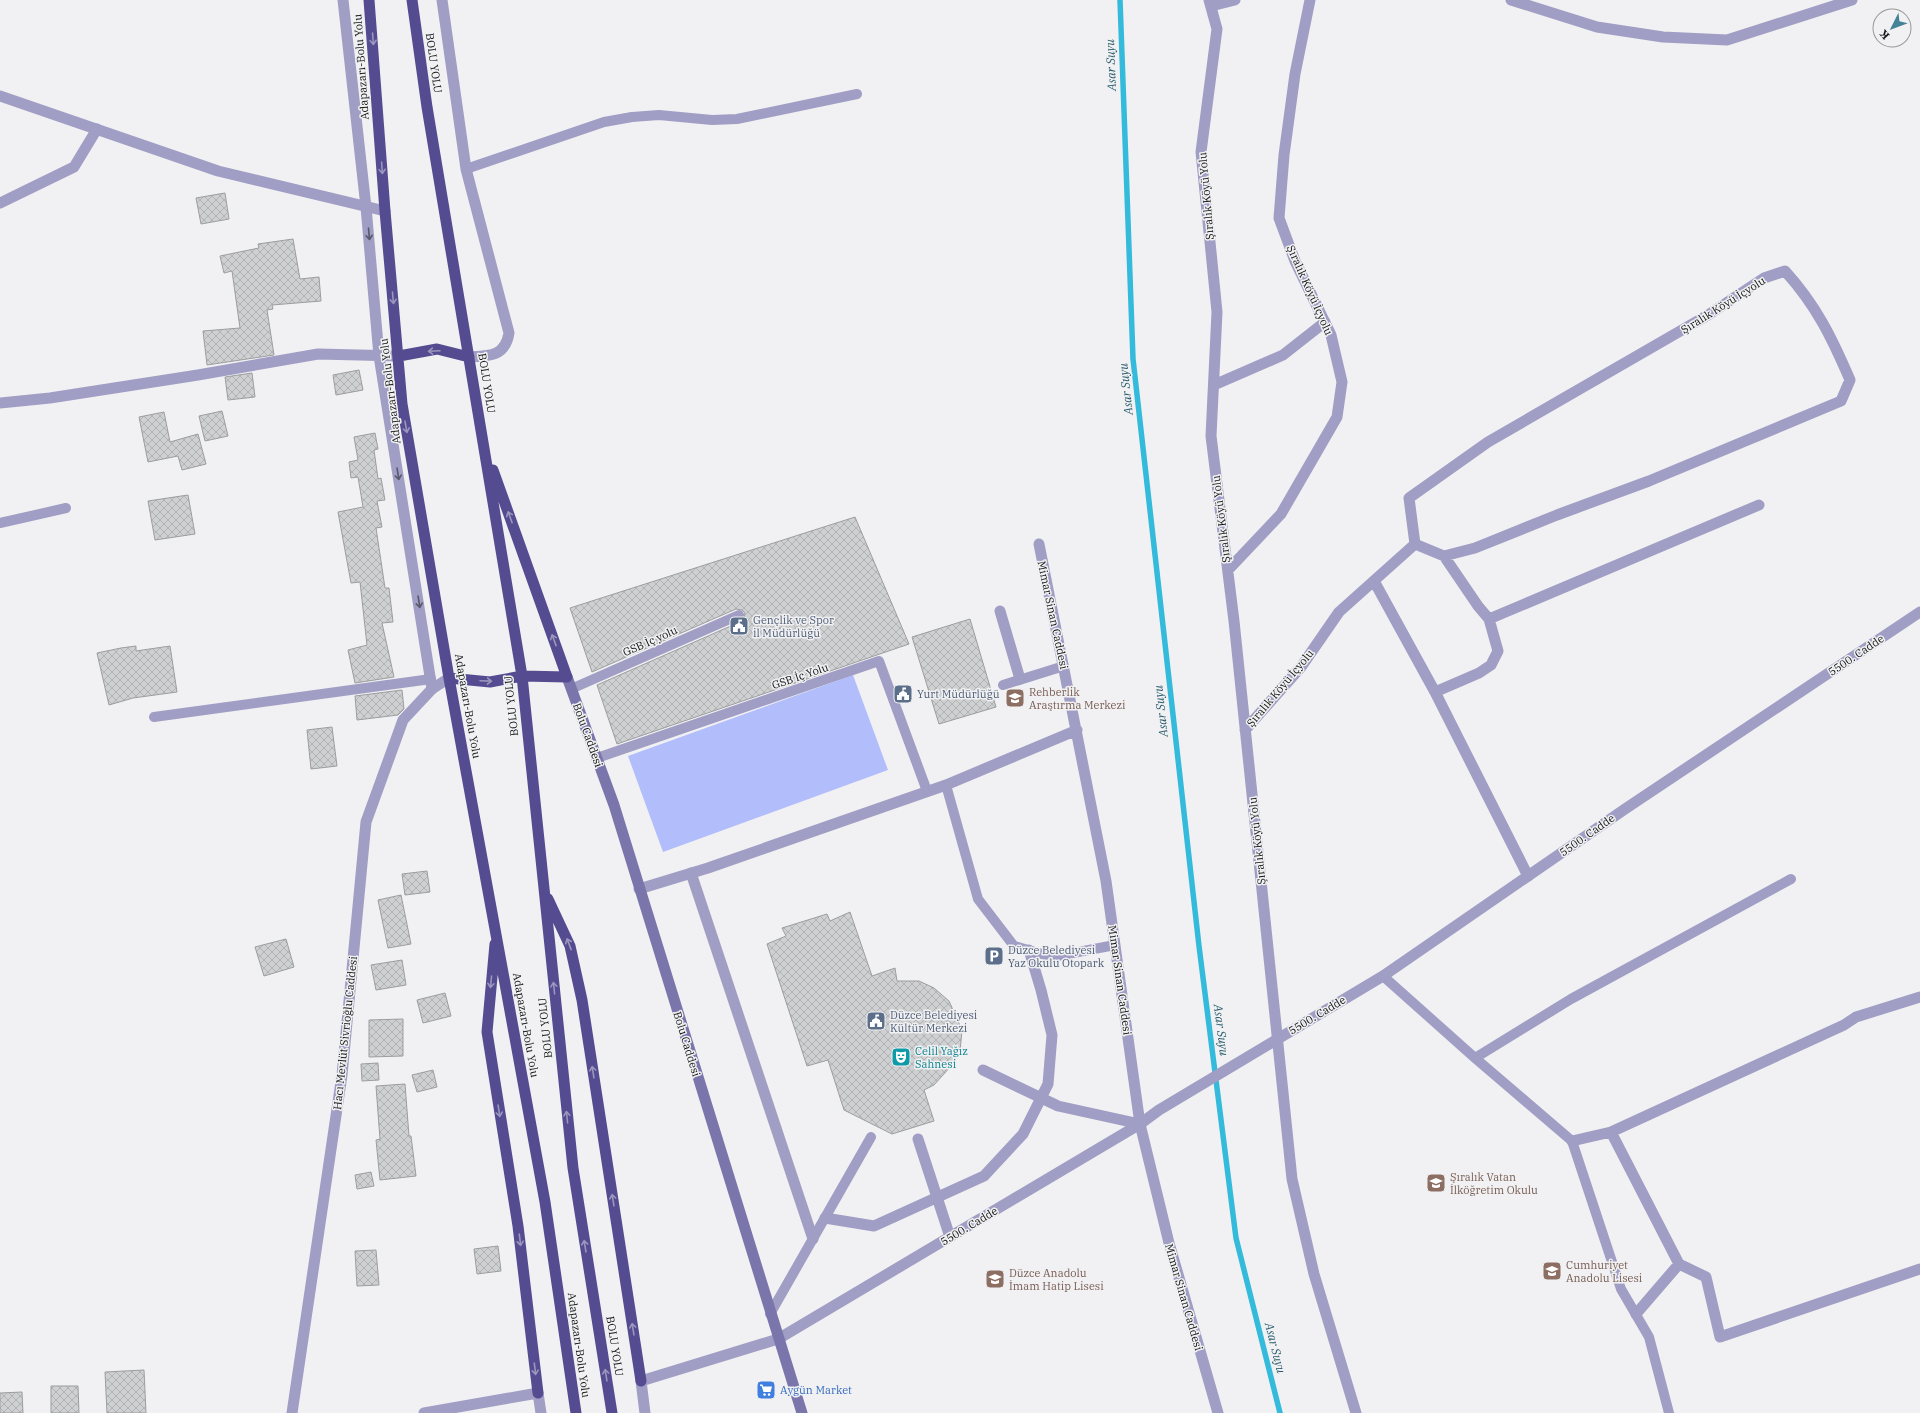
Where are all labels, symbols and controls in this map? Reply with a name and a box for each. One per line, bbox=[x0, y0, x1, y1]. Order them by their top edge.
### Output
north arrow bbox=[1872, 8, 1912, 48]
street label: Adapazarı-Bolu Yolu bbox=[350, 13, 372, 120]
text: K bbox=[1876, 26, 1893, 43]
one-way arrow bbox=[369, 32, 376, 45]
street label: BOLU YOLU bbox=[423, 32, 445, 94]
water label: Asar Suyu bbox=[1102, 39, 1119, 92]
street label: Şıralık Köyü Yolu bbox=[1195, 151, 1217, 240]
one-way arrow bbox=[378, 161, 385, 174]
one-way arrow bbox=[365, 227, 372, 240]
street label: Şıralık Köyü İçyolu bbox=[1284, 243, 1336, 337]
street label: Şıralık Köyü İçyolu bbox=[1678, 273, 1768, 337]
one-way arrow bbox=[389, 291, 397, 304]
street label: Adapazarı-Bolu Yolu bbox=[377, 337, 403, 444]
one-way arrow bbox=[428, 347, 441, 354]
street label: BOLU YOLU bbox=[475, 352, 499, 414]
water label: Asar Suyu bbox=[1115, 362, 1136, 417]
one-way arrow bbox=[403, 420, 411, 433]
one-way arrow bbox=[394, 467, 402, 480]
street label: Şıralık Köyü Yolu bbox=[1209, 474, 1233, 564]
one-way arrow bbox=[506, 511, 513, 524]
street label: Mimar Sinan Caddesi bbox=[1035, 559, 1071, 671]
one-way arrow bbox=[415, 595, 423, 608]
place label: Gençlik ve Spor il Müdürlüğü bbox=[753, 613, 834, 640]
public building icon: Gençlik ve Spor il Müdürlüğü bbox=[728, 615, 750, 637]
street label: GSB İç yolu bbox=[620, 623, 680, 659]
street label: 5500. Cadde bbox=[1825, 631, 1887, 679]
one-way arrow bbox=[549, 634, 557, 646]
street label: Şıralık Köyü İçyolu bbox=[1243, 646, 1317, 730]
street label: Adapazarı-Bolu Yolu bbox=[452, 653, 484, 760]
street label: GSB İç Yolu bbox=[770, 660, 830, 692]
street label: BOLU YOLU bbox=[501, 675, 521, 737]
one-way arrow bbox=[479, 677, 492, 685]
public building icon: Yurt Müdürlüğü bbox=[892, 683, 914, 705]
water label: Asar Suyu bbox=[1150, 684, 1171, 739]
place label: Rehberlik Araştırma Merkezi bbox=[1029, 685, 1126, 712]
place label: Yurt Müdürlüğü bbox=[917, 687, 1000, 701]
school or university icon: Rehberlik Araştırma Merkezi bbox=[1004, 687, 1026, 709]
street label: Bolu Caddesi bbox=[570, 701, 606, 770]
street label: Şıralık Köyü Yolu bbox=[1245, 796, 1269, 885]
street label: 5500. Cadde bbox=[1557, 811, 1617, 859]
street label: Mimar Sinan Caddesi bbox=[1105, 924, 1135, 1036]
one-way arrow bbox=[564, 939, 572, 951]
place label: Düzce Belediyesi Yaz Okulu Otopark bbox=[1008, 943, 1105, 970]
parking icon: Düzce Belediyesi Yaz Okulu Otopark bbox=[983, 945, 1005, 967]
street label: Hacı Mevlüt Sivrioğlu Caddesi bbox=[330, 955, 360, 1111]
street label: Adapazarı-Bolu Yolu bbox=[510, 972, 542, 1079]
one-way arrow bbox=[488, 975, 495, 988]
one-way arrow bbox=[550, 982, 558, 995]
street label: 5500. Cadde bbox=[1286, 992, 1348, 1038]
street label: BOLU YOLU bbox=[535, 997, 555, 1059]
water label: Asar Suyu bbox=[1211, 1002, 1232, 1057]
place label: Düzce Belediyesi Kültür Merkezi bbox=[890, 1008, 978, 1035]
street label: Bolu Caddesi bbox=[670, 1010, 704, 1079]
public building icon: Düzce Belediyesi Kültür Merkezi bbox=[865, 1010, 887, 1032]
place label: Celil Yağız Sahnesi bbox=[915, 1044, 968, 1071]
theatre icon: Celil Yağız Sahnesi bbox=[890, 1046, 912, 1068]
one-way arrow bbox=[589, 1066, 597, 1079]
one-way arrow bbox=[496, 1104, 504, 1117]
one-way arrow bbox=[564, 1111, 571, 1124]
place label: Şıralık Vatan İlköğretim Okulu bbox=[1450, 1170, 1538, 1197]
school or university icon: Şıralık Vatan İlköğretim Okulu bbox=[1425, 1172, 1447, 1194]
one-way arrow bbox=[609, 1194, 617, 1207]
street label: 5500. Cadde bbox=[938, 1203, 1000, 1249]
one-way arrow bbox=[516, 1233, 523, 1246]
one-way arrow bbox=[581, 1240, 589, 1253]
street label: Mimar Sinan Caddesi bbox=[1162, 1242, 1206, 1353]
place label: Cumhuriyet Anadolu Lisesi bbox=[1566, 1258, 1643, 1285]
school or university icon: Cumhuriyet Anadolu Lisesi bbox=[1541, 1260, 1563, 1282]
place label: Düzce Anadolu İmam Hatip Lisesi bbox=[1009, 1266, 1104, 1293]
school or university icon: Düzce Anadolu İmam Hatip Lisesi bbox=[984, 1268, 1006, 1290]
street label: Adapazarı-Bolu Yolu bbox=[565, 1292, 593, 1399]
street label: BOLU YOLU bbox=[603, 1315, 627, 1377]
water label: Asar Suyu bbox=[1262, 1320, 1289, 1375]
one-way arrow bbox=[629, 1323, 637, 1336]
one-way arrow bbox=[531, 1362, 539, 1375]
one-way arrow bbox=[602, 1368, 610, 1381]
supermarket icon: Aygün Market bbox=[755, 1379, 777, 1401]
place label: Aygün Market bbox=[780, 1383, 852, 1397]

